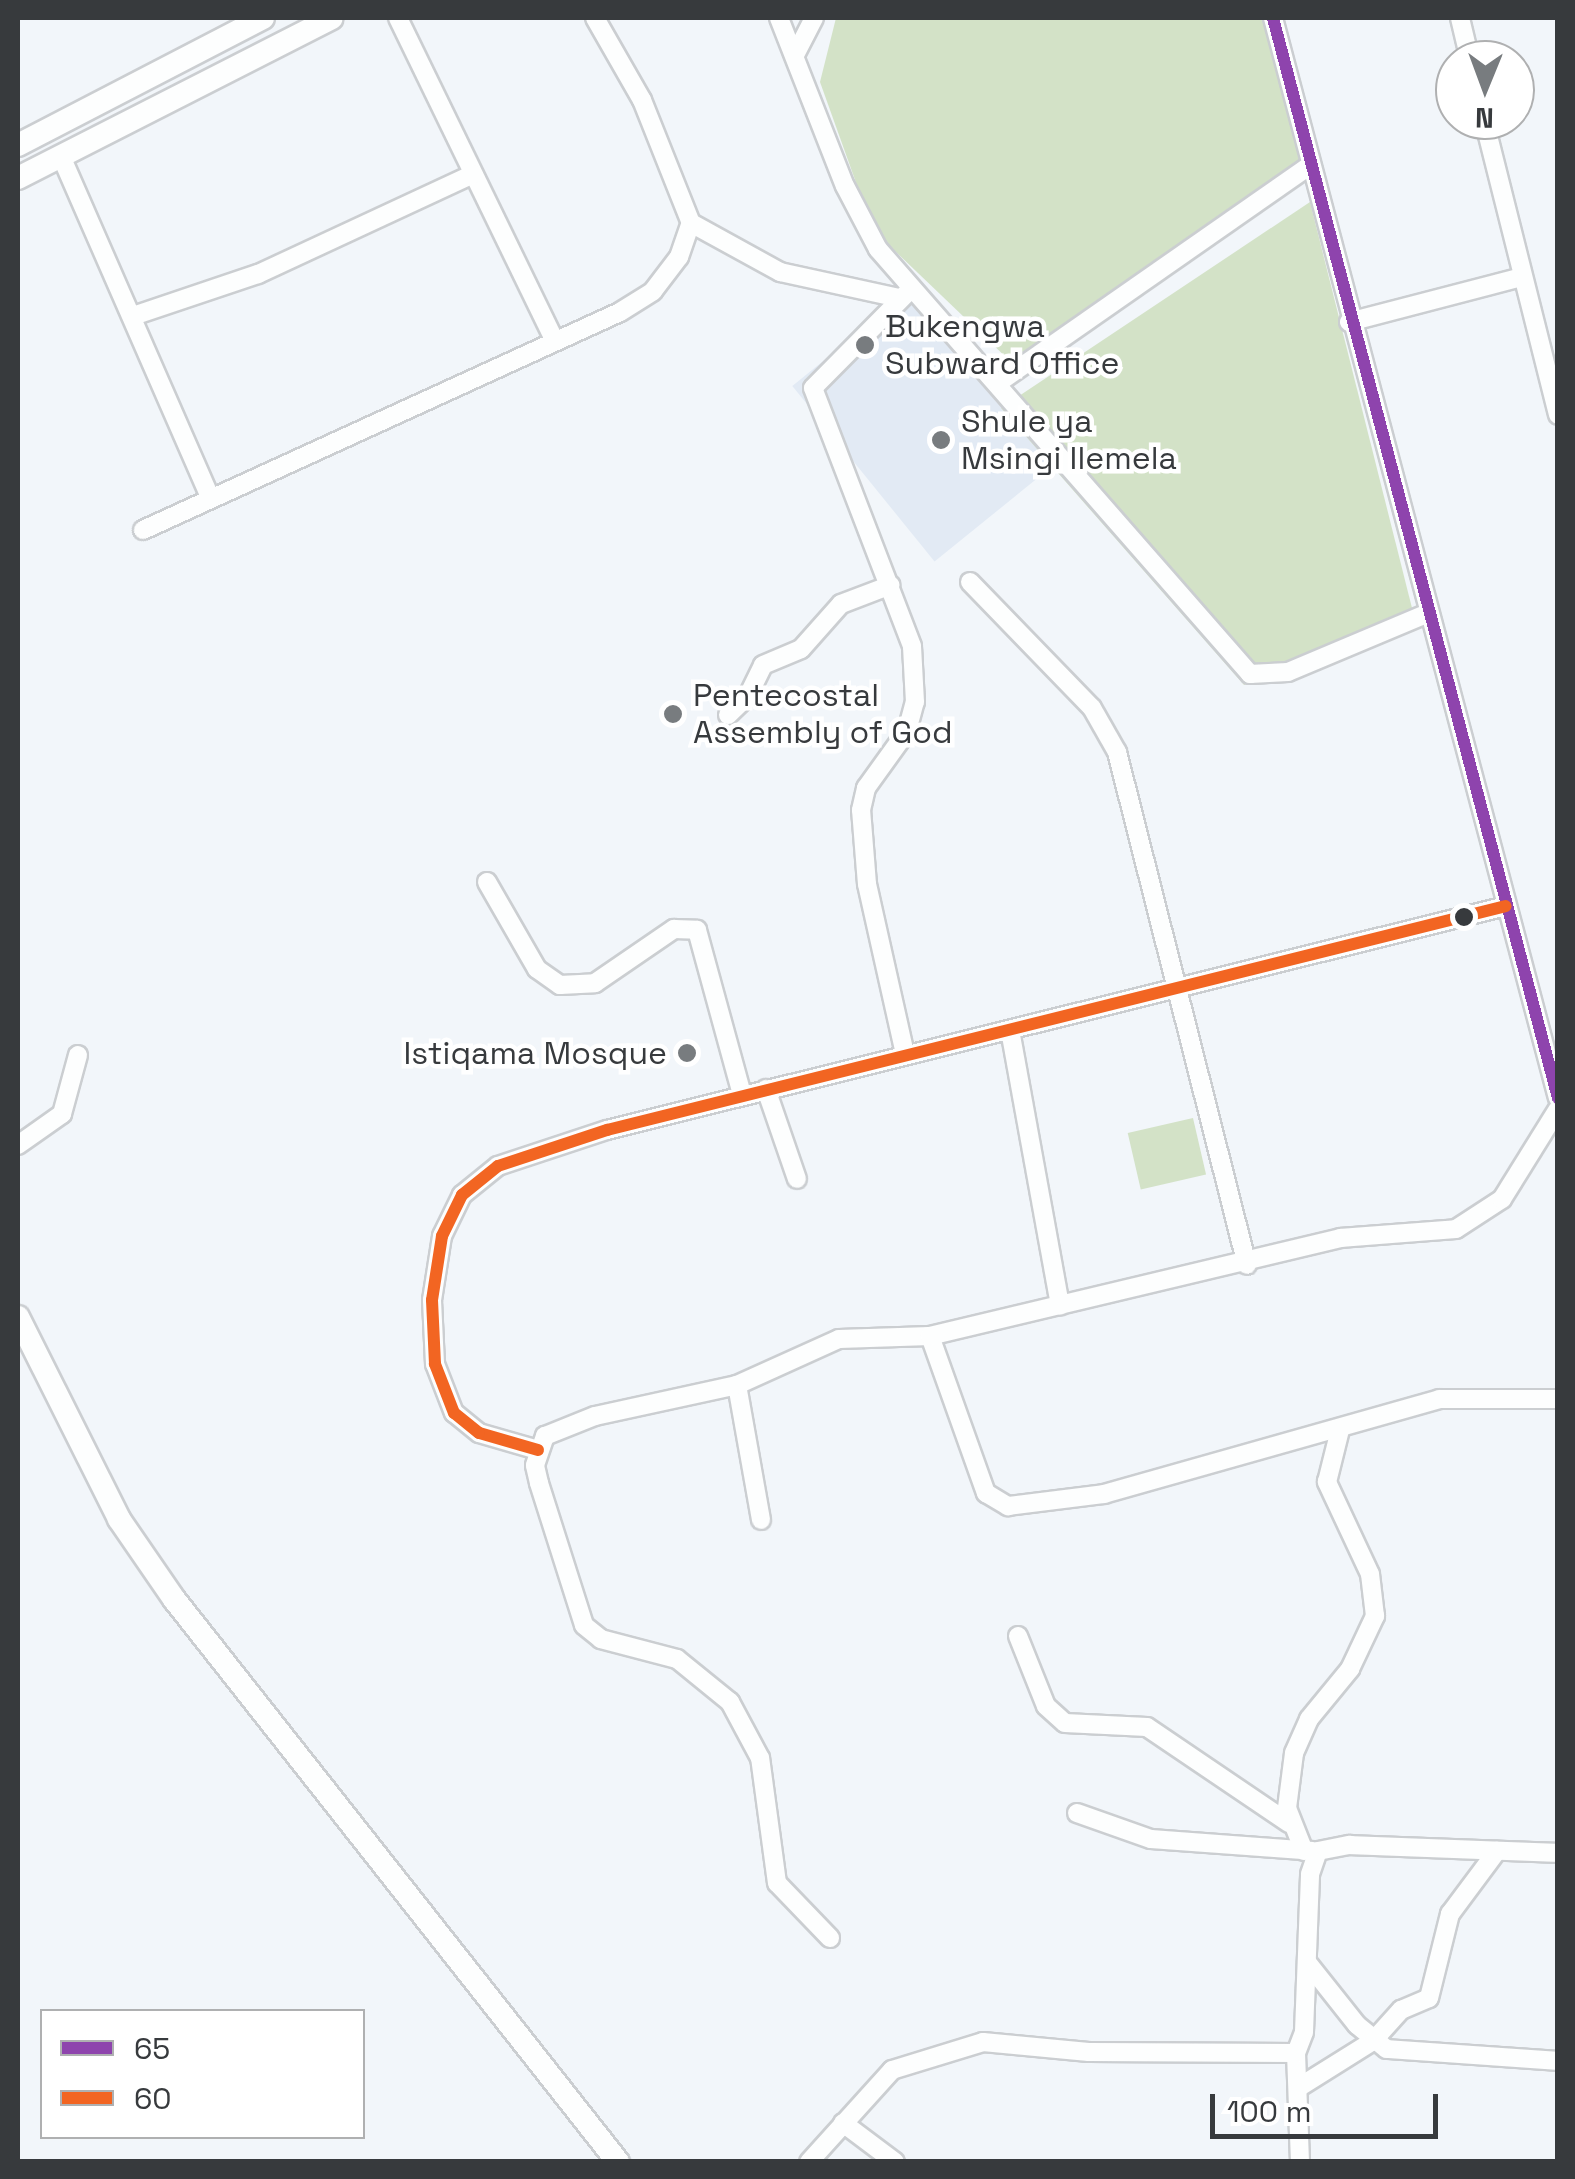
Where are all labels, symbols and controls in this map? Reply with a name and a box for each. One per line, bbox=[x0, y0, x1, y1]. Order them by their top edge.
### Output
north arrow bbox=[1435, 40, 1535, 140]
text: N bbox=[1475, 100, 1494, 136]
place label: Bukengwa Subward Office bbox=[885, 308, 1120, 383]
marker: Bukengwa Subward Office bbox=[854, 334, 876, 356]
place label: Shule ya Msingi Ilemela bbox=[961, 403, 1177, 478]
marker: Shule ya Msingi Ilemela bbox=[930, 429, 952, 451]
place label: Pentecostal Assembly of God bbox=[693, 677, 953, 752]
marker: Pentecostal Assembly of God bbox=[662, 703, 684, 725]
unlabelled marker bbox=[1454, 907, 1474, 927]
place label: Istiqama Mosque bbox=[404, 1034, 667, 1072]
marker: Istiqama Mosque bbox=[676, 1042, 698, 1064]
legend bbox=[40, 2009, 365, 2139]
text: 65 bbox=[134, 2029, 170, 2068]
scale bar bbox=[1215, 2074, 1442, 2136]
text: 60 bbox=[134, 2079, 172, 2118]
text: 100 m bbox=[1227, 2092, 1312, 2131]

